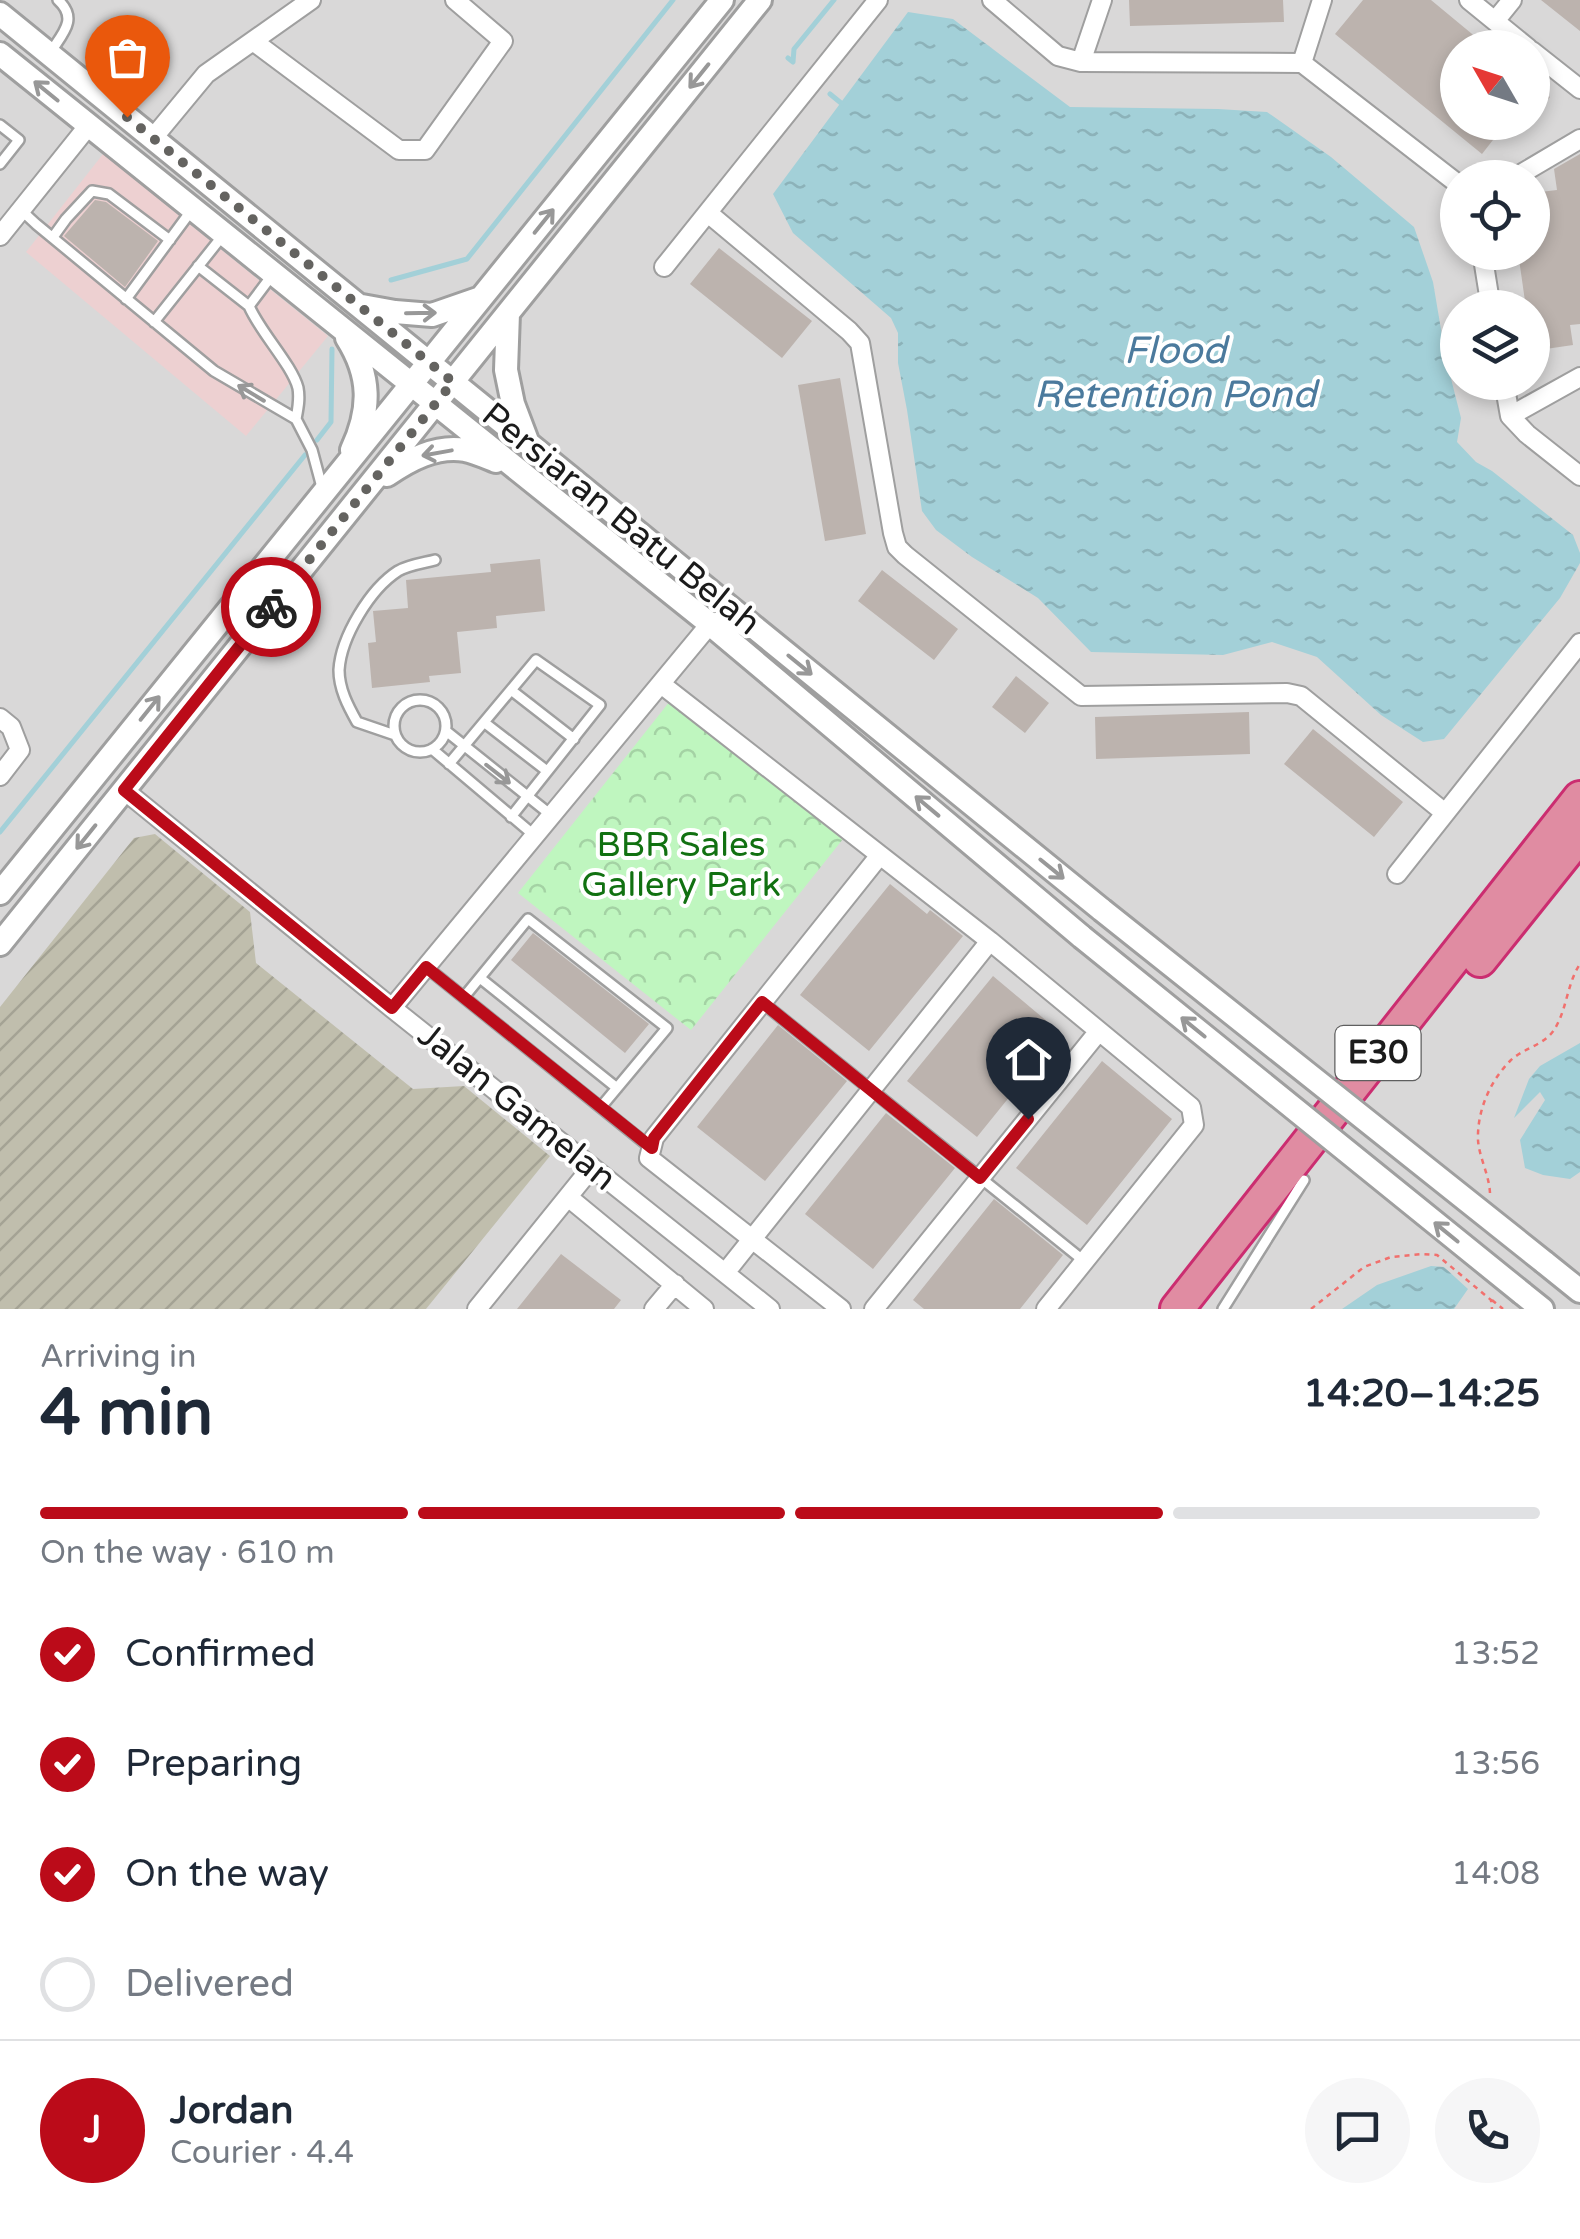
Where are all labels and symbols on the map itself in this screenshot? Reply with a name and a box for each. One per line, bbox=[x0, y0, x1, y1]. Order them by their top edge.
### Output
pin bbox=[85, 15, 170, 118]
north arrow bbox=[1440, 30, 1550, 140]
one-way arrow bbox=[689, 62, 710, 89]
one-way arrow bbox=[33, 81, 60, 102]
one-way arrow bbox=[533, 208, 554, 235]
one-way arrow bbox=[405, 303, 437, 322]
water label: Flood Retention Pond bbox=[1034, 328, 1320, 418]
one-way arrow bbox=[237, 383, 266, 403]
street label: Persiaran Batu Belah bbox=[473, 394, 769, 644]
one-way arrow bbox=[421, 444, 454, 463]
courier bbox=[221, 557, 321, 657]
one-way arrow bbox=[786, 654, 812, 676]
one-way arrow bbox=[139, 696, 161, 722]
one-way arrow bbox=[485, 762, 511, 784]
one-way arrow bbox=[914, 796, 940, 818]
one-way arrow bbox=[75, 823, 97, 849]
park label: BBR Sales Gallery Park bbox=[581, 824, 781, 906]
one-way arrow bbox=[1038, 858, 1065, 879]
street label: Jalan Gamelan bbox=[410, 1014, 624, 1200]
one-way arrow bbox=[1181, 1016, 1207, 1038]
pin bbox=[986, 1017, 1071, 1120]
road number: E30 bbox=[1336, 1026, 1420, 1080]
one-way arrow bbox=[1434, 1221, 1460, 1243]

